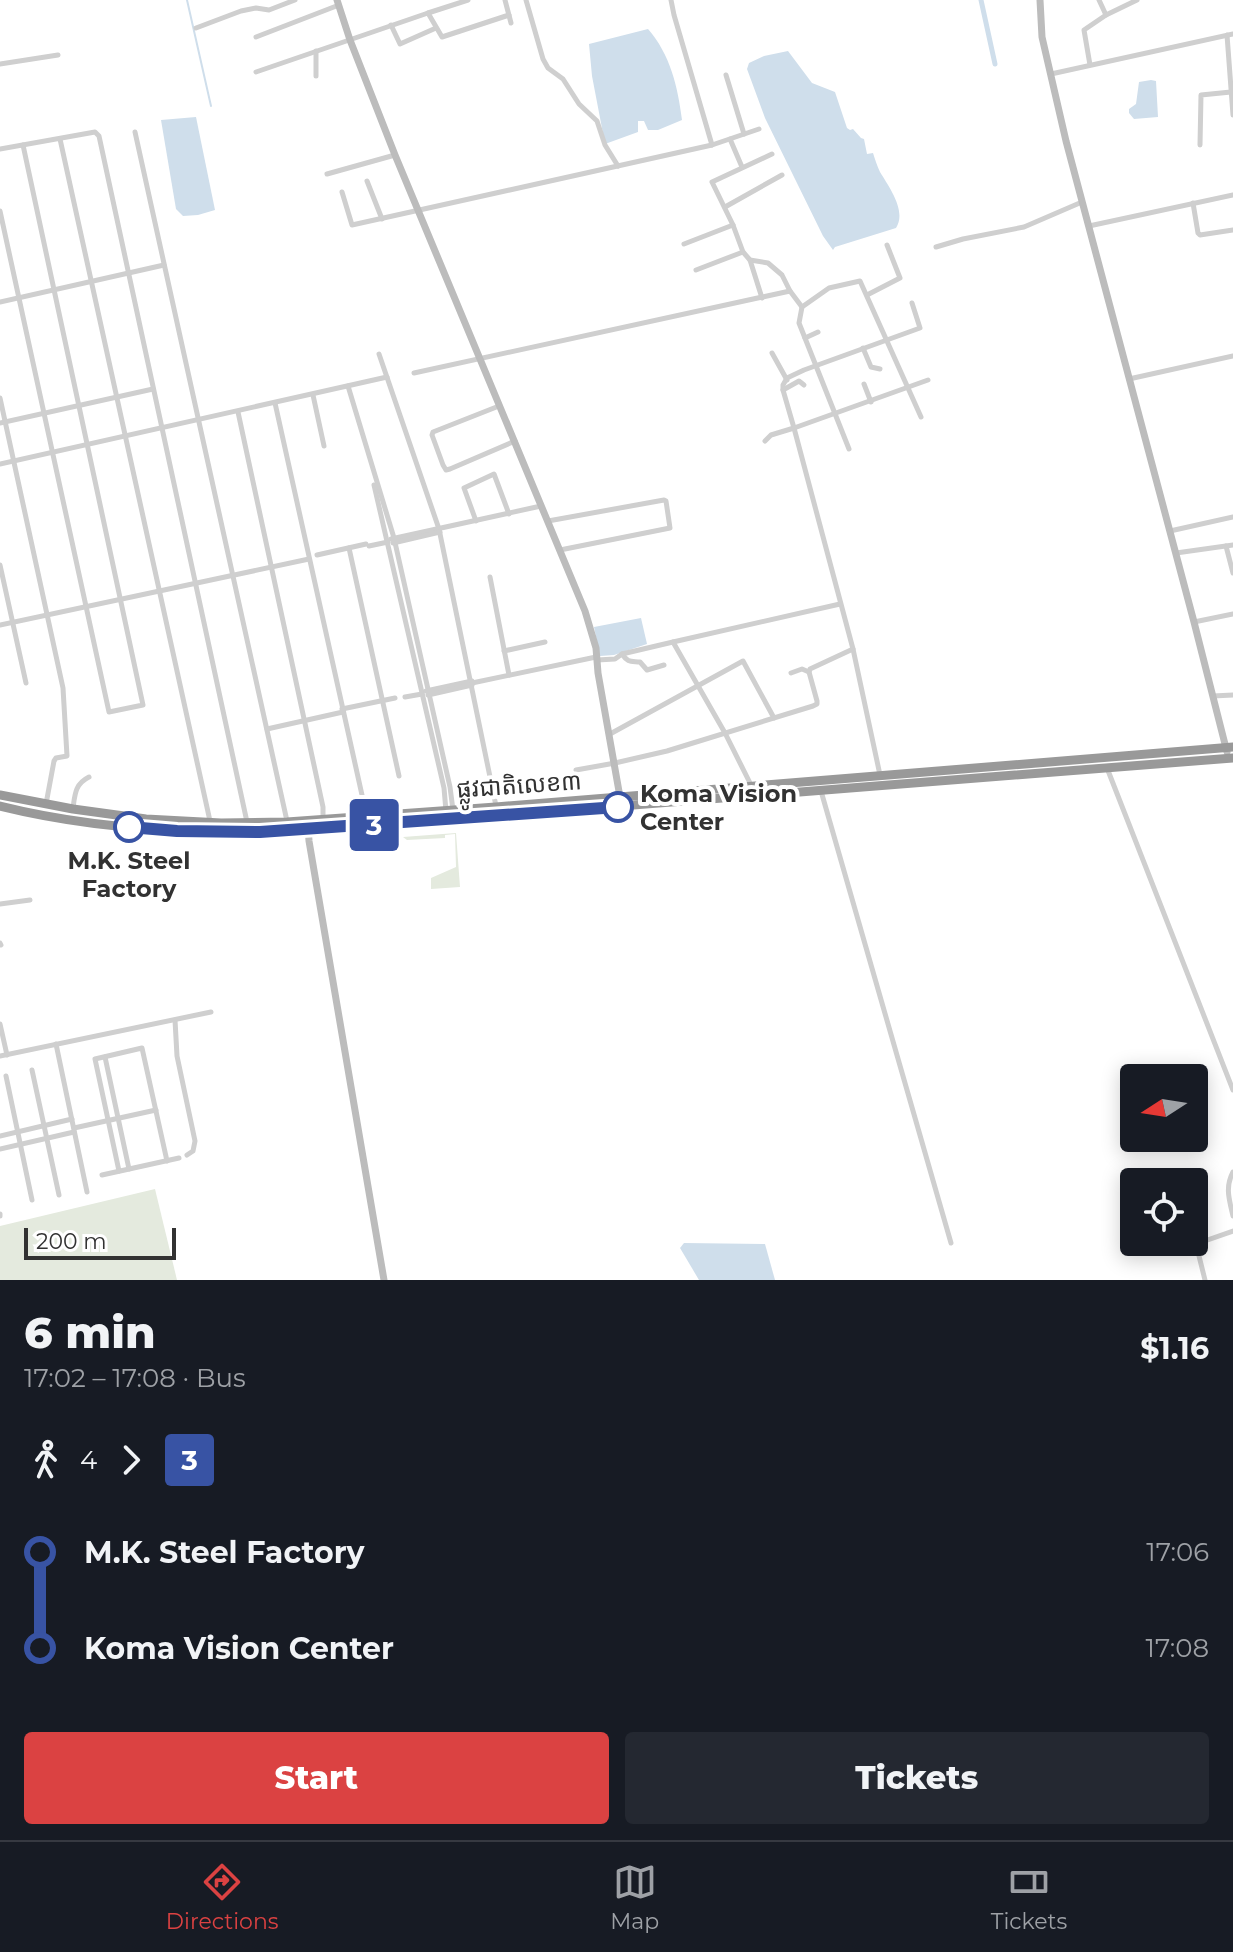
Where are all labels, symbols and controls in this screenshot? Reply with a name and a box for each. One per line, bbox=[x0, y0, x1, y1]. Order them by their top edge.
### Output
street label: ផ្លូវជាតិលេខ៣ bbox=[455, 766, 583, 812]
place label: Koma Vision Center bbox=[640, 779, 797, 836]
marker: Koma Vision Center bbox=[603, 792, 633, 822]
line badge: 3 bbox=[348, 799, 400, 851]
text: 3 bbox=[366, 808, 382, 842]
marker: M.K. Steel Factory bbox=[114, 812, 144, 842]
place label: M.K. Steel Factory bbox=[68, 846, 190, 903]
north arrow bbox=[1120, 1064, 1208, 1152]
map controls bbox=[1120, 1064, 1208, 1256]
button: locate bbox=[1120, 1168, 1208, 1256]
scale bar bbox=[24, 1224, 176, 1260]
text: 200 m bbox=[36, 1228, 107, 1255]
text: 6 min bbox=[24, 1305, 156, 1359]
text: $1.16 bbox=[1140, 1330, 1209, 1367]
text: 17:02 – 17:08 · Bus bbox=[24, 1362, 246, 1394]
icon: walk bbox=[24, 1438, 68, 1482]
icon: forward bbox=[109, 1438, 153, 1482]
text: 3 bbox=[181, 1443, 198, 1477]
text: 4 bbox=[80, 1444, 97, 1476]
text: M.K. Steel Factory bbox=[84, 1534, 365, 1571]
text: 17:06 bbox=[1146, 1536, 1209, 1568]
text: Koma Vision Center bbox=[84, 1630, 394, 1667]
text: 17:08 bbox=[1146, 1632, 1209, 1664]
button: Start bbox=[24, 1732, 609, 1824]
button: Tickets bbox=[625, 1732, 1209, 1824]
tab: Directions bbox=[166, 1860, 279, 1935]
tab: Map bbox=[610, 1860, 659, 1935]
tab: Tickets bbox=[991, 1860, 1067, 1935]

